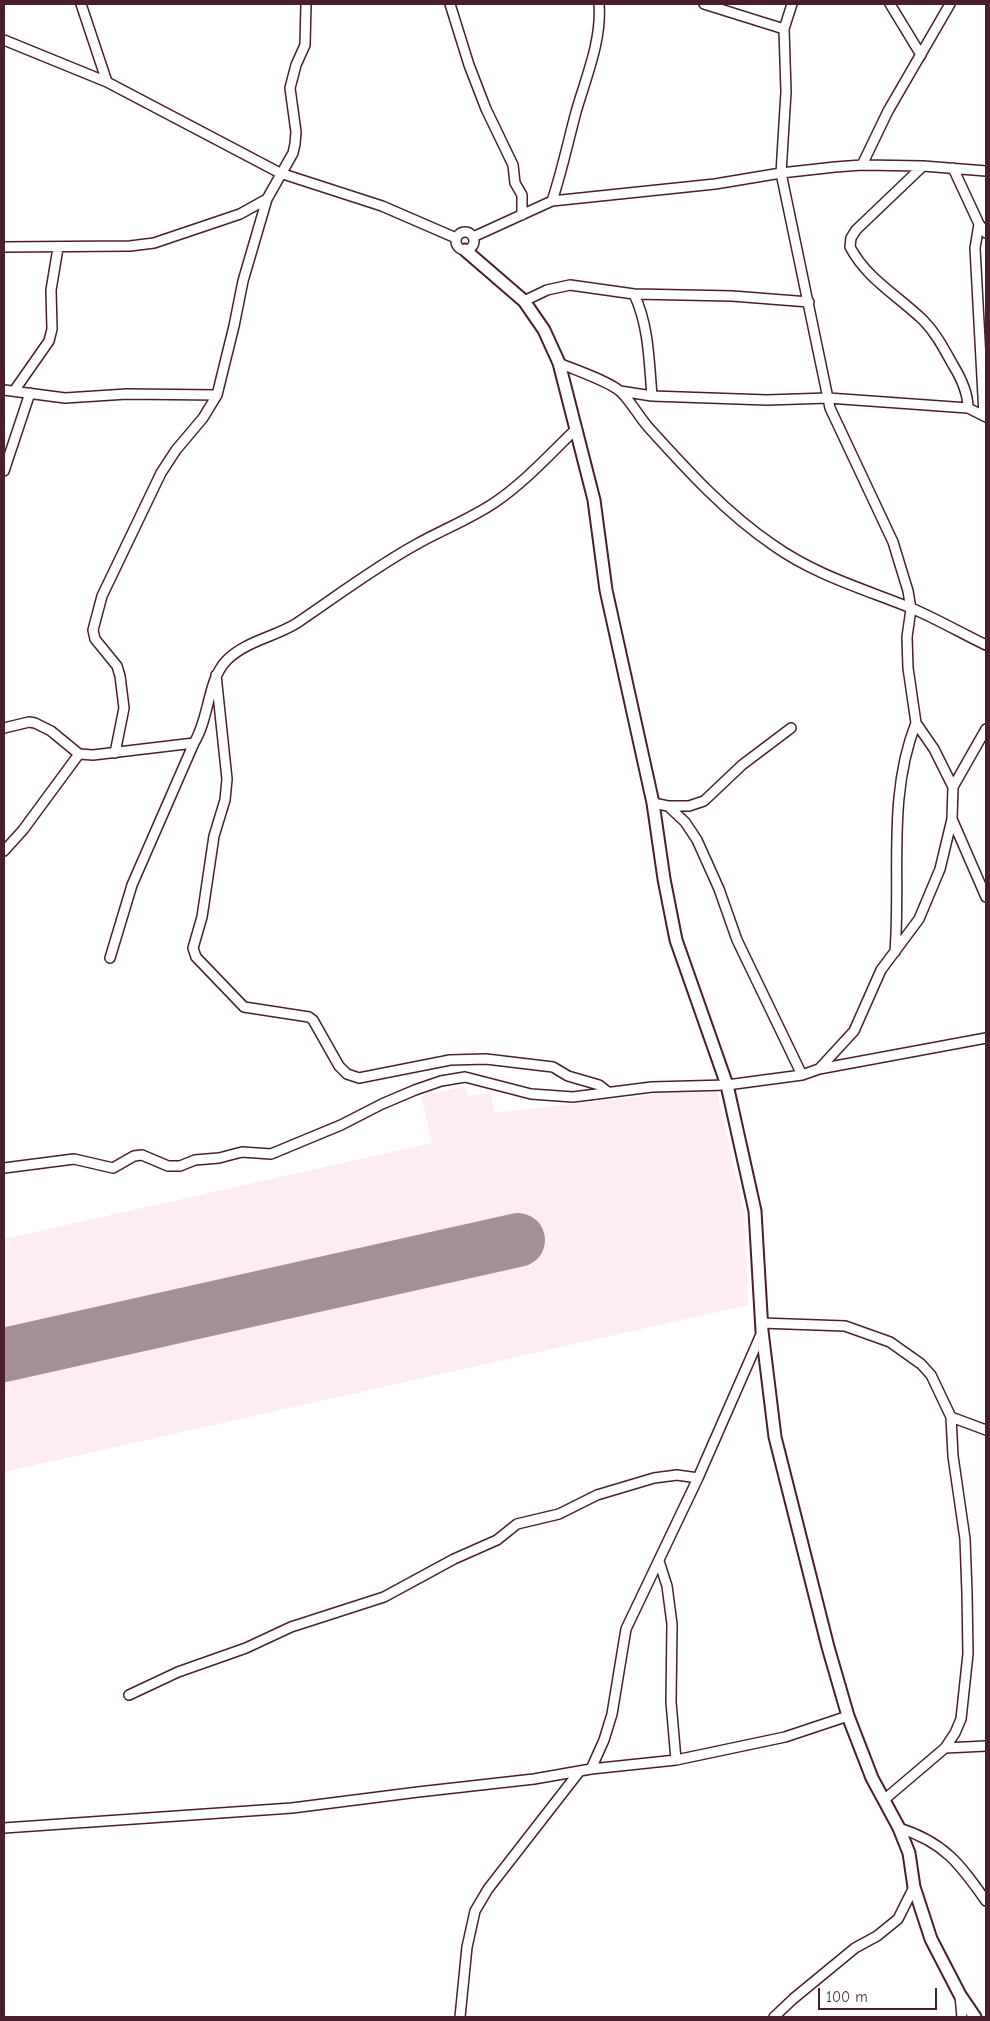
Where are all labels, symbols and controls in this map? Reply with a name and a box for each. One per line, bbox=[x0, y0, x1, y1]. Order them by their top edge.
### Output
scale bar bbox=[820, 1978, 939, 2010]
text: 100 m bbox=[826, 1988, 868, 2006]

